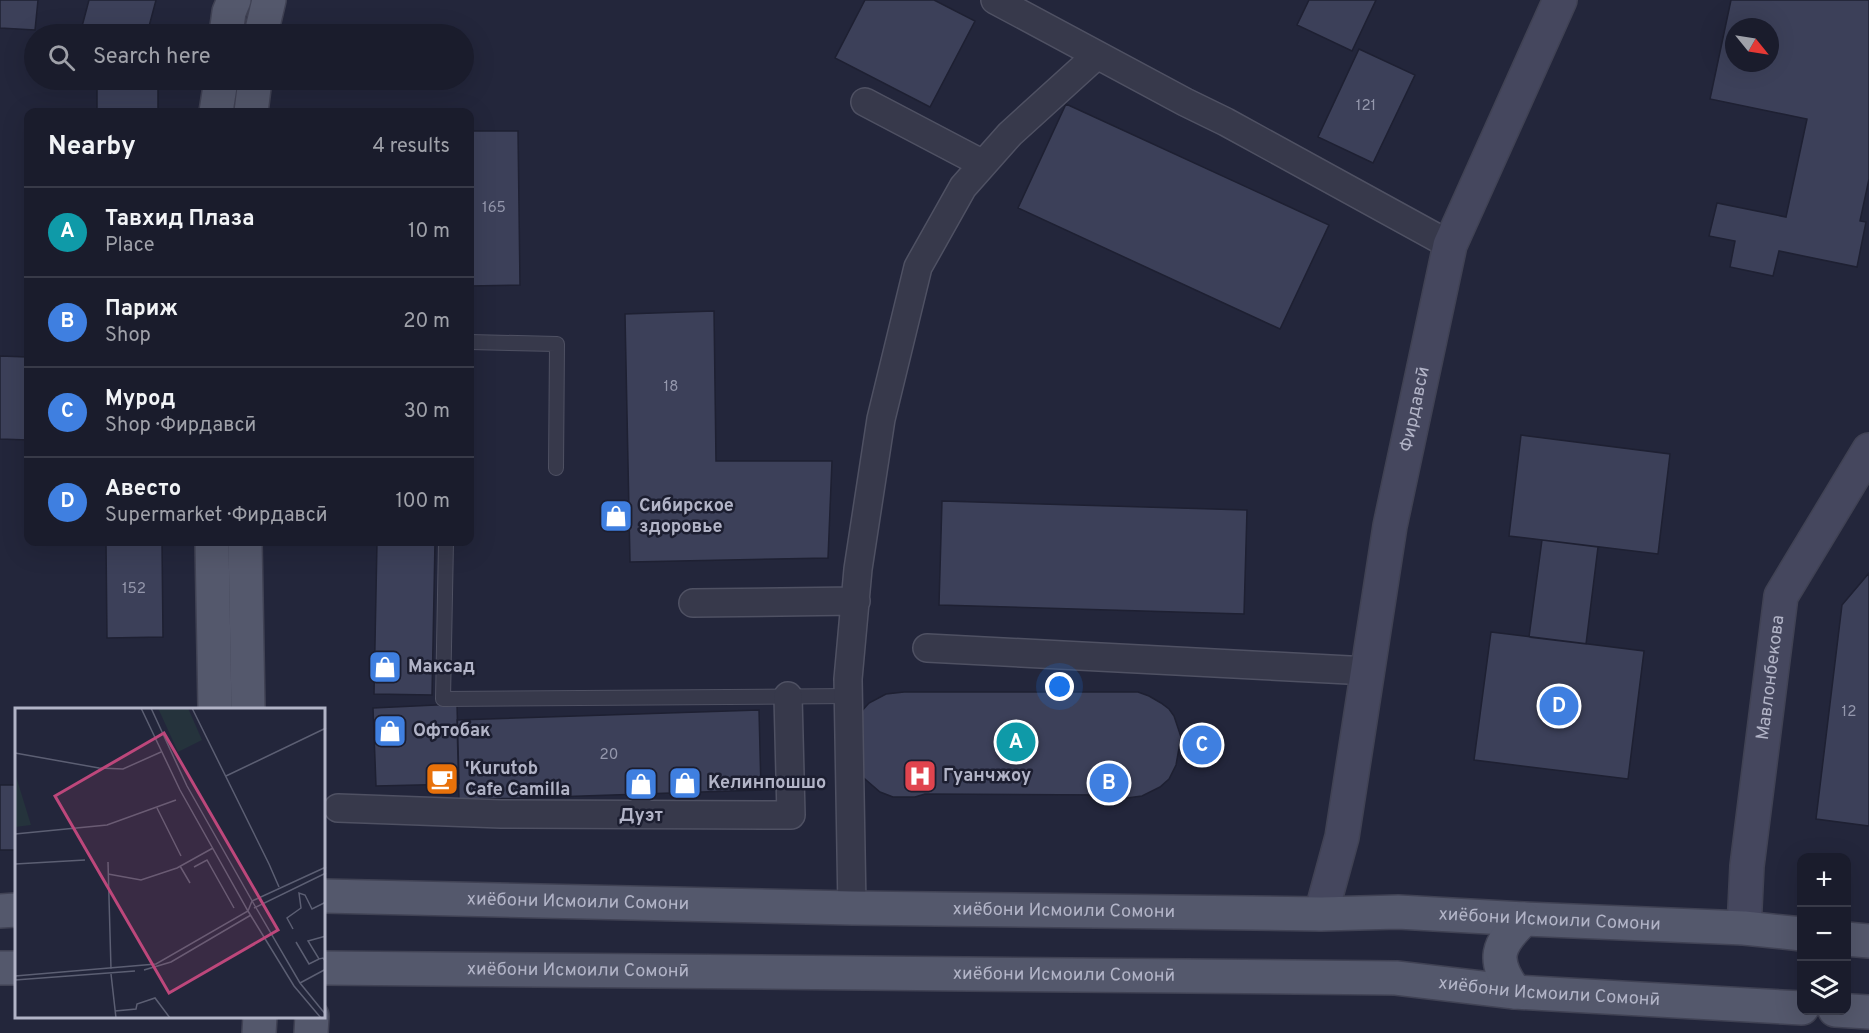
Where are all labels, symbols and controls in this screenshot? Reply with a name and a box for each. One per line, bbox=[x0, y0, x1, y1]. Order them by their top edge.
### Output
north arrow bbox=[1725, 18, 1779, 72]
search box bbox=[24, 24, 474, 90]
icon: search bbox=[45, 41, 78, 74]
text: Search here bbox=[93, 44, 211, 71]
house number: 121 bbox=[1356, 97, 1376, 116]
text: Nearby bbox=[48, 131, 136, 164]
text: 4 results bbox=[373, 134, 450, 160]
house number: 165 bbox=[482, 199, 506, 218]
text: Тавхид Плаза bbox=[105, 206, 254, 233]
text: A bbox=[60, 219, 75, 245]
text: 10 m bbox=[408, 219, 450, 245]
text: Place bbox=[105, 233, 155, 259]
text: Париж bbox=[105, 296, 178, 323]
text: B bbox=[61, 309, 74, 335]
text: 20 m bbox=[403, 309, 450, 335]
text: Shop bbox=[105, 323, 151, 349]
street label: Фирдавсӣ bbox=[1395, 364, 1435, 454]
house number: 18 bbox=[664, 378, 678, 397]
text: Мурод bbox=[105, 386, 175, 413]
text: C bbox=[61, 399, 74, 425]
text: 30 m bbox=[404, 399, 450, 425]
text: Shop · Фирдавсӣ bbox=[105, 413, 256, 439]
text: Авесто bbox=[105, 476, 181, 503]
text: D bbox=[60, 489, 75, 515]
text: 100 m bbox=[395, 489, 450, 515]
place label: Сибирское здоровье bbox=[639, 495, 734, 539]
shop icon: Сибирское здоровье bbox=[598, 498, 634, 534]
text: Supermarket · Фирдавсӣ bbox=[105, 503, 328, 529]
house number: 152 bbox=[122, 580, 146, 599]
street label: Мавлонбекова bbox=[1751, 614, 1790, 741]
shop icon: Максад bbox=[367, 649, 403, 685]
place label: Максад bbox=[408, 656, 475, 679]
your location bbox=[1045, 672, 1074, 701]
pin: D bbox=[1540, 684, 1578, 728]
house number: 12 bbox=[1842, 703, 1856, 722]
inset map bbox=[15, 708, 326, 1018]
shop icon: Офтобак bbox=[372, 713, 408, 749]
place label: Офтобак bbox=[413, 720, 491, 743]
pin: A bbox=[996, 720, 1036, 764]
pin: C bbox=[1182, 722, 1222, 768]
house number: 20 bbox=[600, 746, 618, 765]
place label: 'Kurutob Cafe Camilla bbox=[465, 758, 570, 802]
hospital icon: Гуанчжоу bbox=[902, 758, 938, 794]
pin: B bbox=[1090, 760, 1128, 806]
cafe icon: 'Kurutob Cafe Camilla bbox=[424, 761, 460, 797]
shop icon: Келинпошшо bbox=[667, 765, 703, 801]
place label: Гуанчжоу bbox=[943, 765, 1031, 788]
shop icon: Дуэт bbox=[623, 766, 659, 802]
place label: Келинпошшо bbox=[708, 772, 826, 795]
place label: Дуэт bbox=[619, 805, 663, 828]
map controls bbox=[1797, 853, 1851, 1015]
button: + bbox=[1797, 853, 1851, 907]
street label: хиёбони Исмоили Сомони bbox=[466, 888, 689, 916]
street label: хиёбони Исмоили Сомони bbox=[952, 898, 1175, 924]
street label: хиёбони Исмоили Сомони bbox=[1438, 903, 1661, 936]
button: − bbox=[1797, 907, 1851, 961]
street label: хиёбони Исмоили Сомонӣ bbox=[467, 958, 689, 983]
button: layers bbox=[1797, 961, 1851, 1015]
street label: хиёбони Исмоили Сомонӣ bbox=[953, 962, 1175, 987]
street label: хиёбони Исмоили Сомонӣ bbox=[1437, 972, 1661, 1012]

